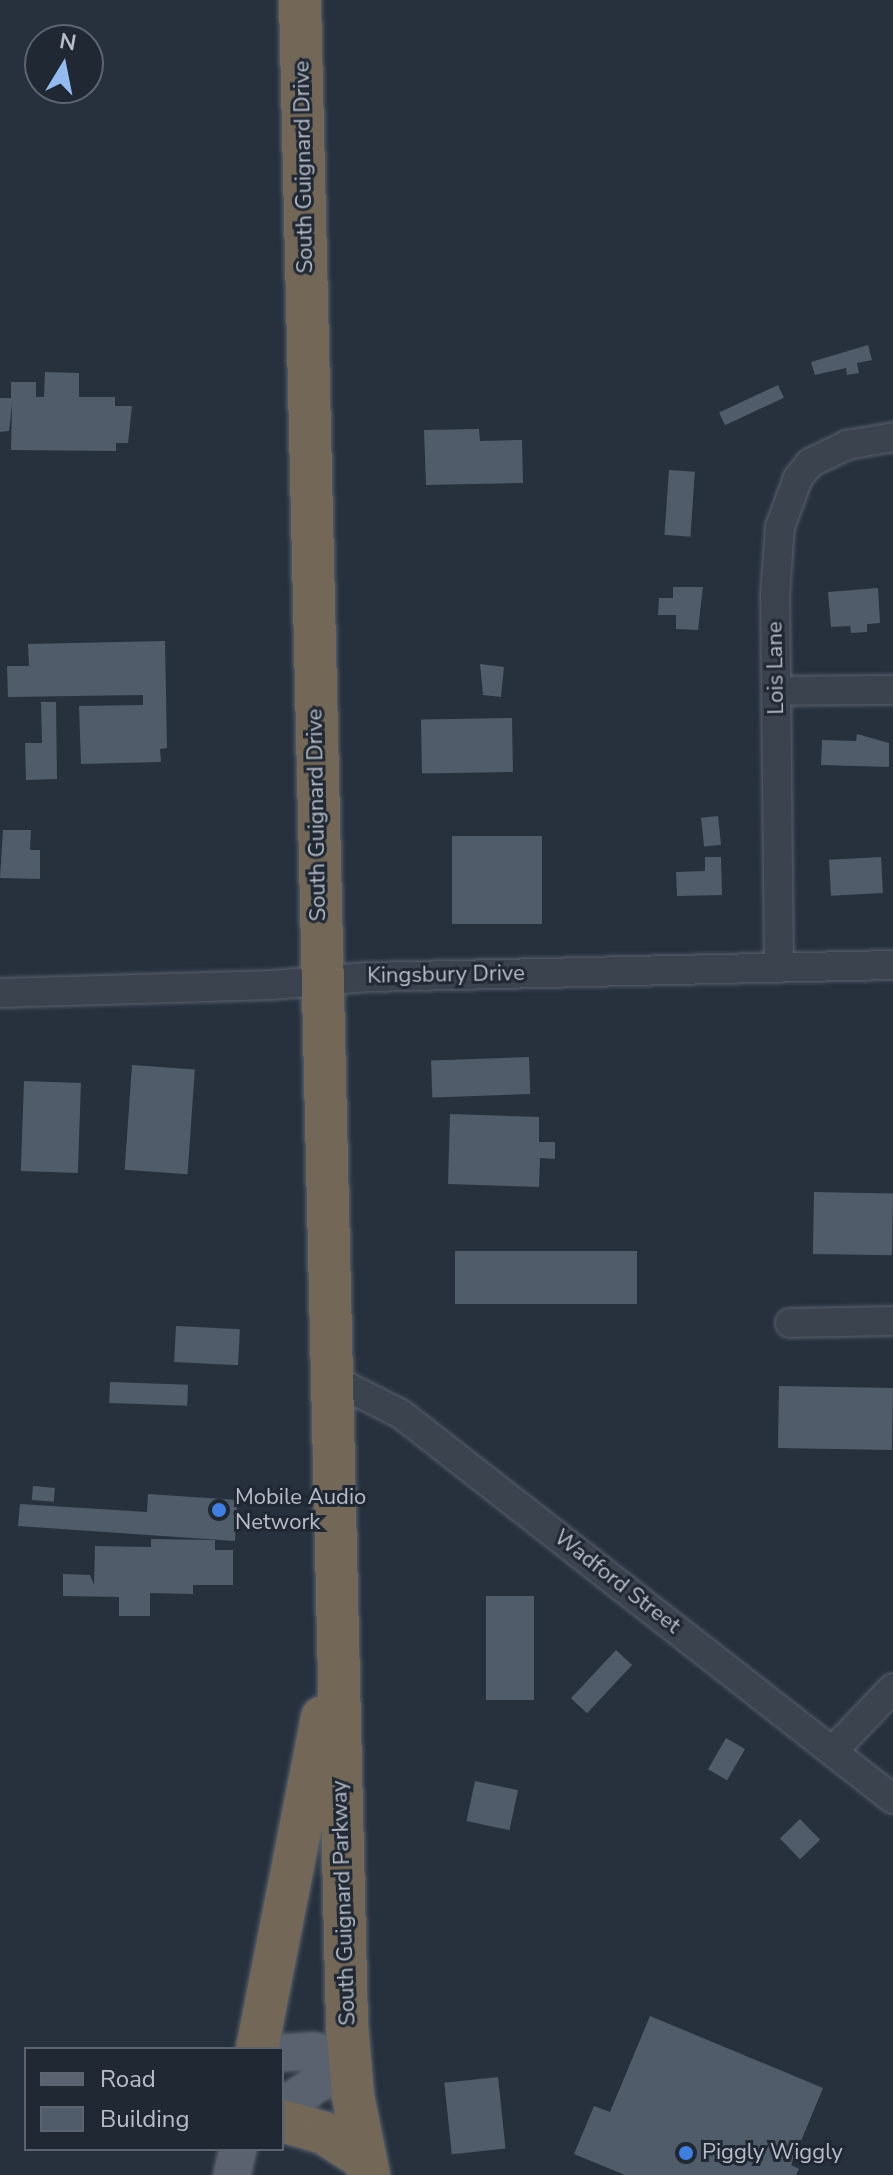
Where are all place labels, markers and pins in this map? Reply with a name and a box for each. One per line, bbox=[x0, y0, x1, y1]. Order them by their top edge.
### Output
place label: Mobile Audio Network bbox=[235, 1484, 366, 1536]
marker: Mobile Audio Network bbox=[210, 1501, 228, 1519]
place label: Piggly Wiggly bbox=[702, 2140, 843, 2166]
marker: Piggly Wiggly bbox=[677, 2144, 695, 2162]

